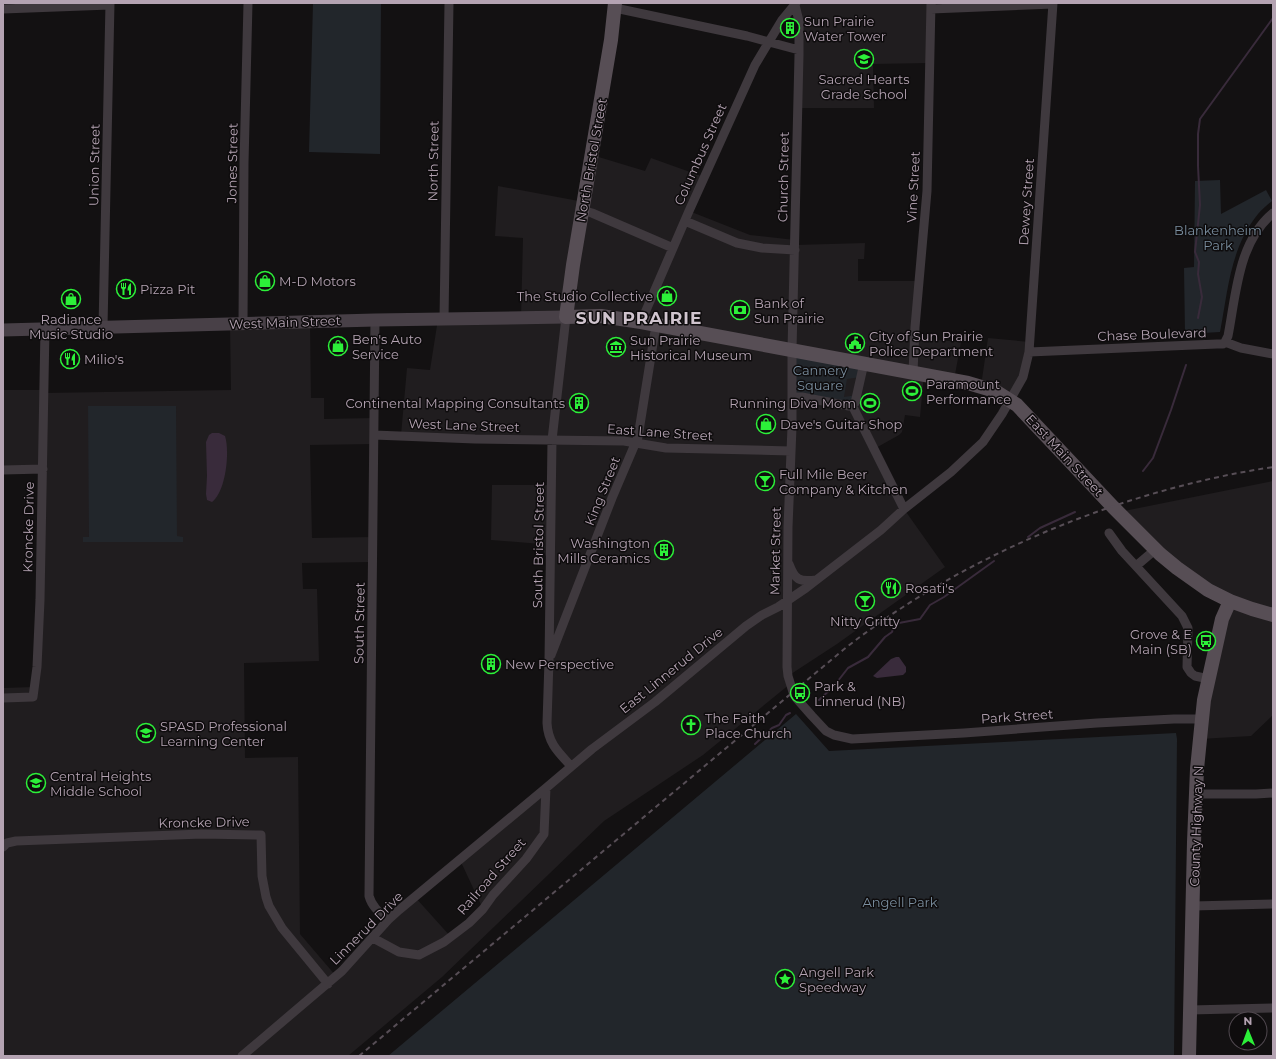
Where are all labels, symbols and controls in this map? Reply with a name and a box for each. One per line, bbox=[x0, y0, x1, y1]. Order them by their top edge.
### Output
place label: Sun Prairie Water Tower bbox=[804, 13, 886, 44]
building icon: Sun Prairie Water Tower bbox=[779, 17, 801, 39]
school or university icon: Sacred Hearts Grade School bbox=[853, 48, 875, 70]
place label: Sacred Hearts Grade School bbox=[818, 71, 910, 102]
street label: North Bristol Street bbox=[572, 97, 610, 223]
street label: Columbus Street bbox=[670, 101, 730, 207]
street label: North Street bbox=[424, 120, 442, 202]
street label: Jones Street bbox=[223, 123, 241, 204]
street label: Union Street bbox=[85, 124, 103, 206]
street label: Church Street bbox=[774, 132, 792, 222]
street label: Vine Street bbox=[903, 151, 923, 223]
street label: Dewey Street bbox=[1015, 158, 1037, 246]
park label: Blankenheim Park bbox=[1174, 222, 1262, 253]
shop icon: M-D Motors bbox=[254, 270, 276, 292]
place label: M-D Motors bbox=[279, 273, 356, 289]
restaurant icon: Pizza Pit bbox=[115, 278, 137, 300]
place label: Pizza Pit bbox=[140, 281, 195, 297]
shop icon: The Studio Collective bbox=[656, 285, 678, 307]
shop icon: Radiance Music Studio bbox=[60, 288, 82, 310]
place label: The Studio Collective bbox=[517, 288, 653, 304]
place label: Bank of Sun Prairie bbox=[754, 295, 824, 326]
bank icon: Bank of Sun Prairie bbox=[729, 299, 751, 321]
district label: SUN PRAIRIE bbox=[576, 308, 702, 328]
place label: Radiance Music Studio bbox=[29, 311, 113, 342]
street label: West Main Street bbox=[229, 312, 341, 332]
street label: Chase Boulevard bbox=[1097, 324, 1207, 344]
place label: City of Sun Prairie Police Department bbox=[869, 328, 993, 359]
place label: Ben's Auto Service bbox=[352, 331, 422, 362]
place label: Sun Prairie Historical Museum bbox=[630, 332, 752, 363]
public building icon: City of Sun Prairie Police Department bbox=[844, 332, 866, 354]
shop icon: Ben's Auto Service bbox=[327, 335, 349, 357]
museum icon: Sun Prairie Historical Museum bbox=[605, 336, 627, 358]
restaurant icon: Milio's bbox=[59, 348, 81, 370]
place label: Milio's bbox=[84, 351, 124, 367]
park label: Cannery Square bbox=[793, 362, 848, 393]
place label: Paramount Performance bbox=[926, 376, 1011, 407]
sports icon: Paramount Performance bbox=[901, 380, 923, 402]
building icon: Continental Mapping Consultants bbox=[568, 392, 590, 414]
sports icon: Running Diva Mom bbox=[859, 392, 881, 414]
place label: Continental Mapping Consultants bbox=[346, 395, 565, 411]
place label: Running Diva Mom bbox=[729, 395, 856, 411]
street label: East Main Street bbox=[1023, 411, 1107, 499]
shop icon: Dave's Guitar Shop bbox=[755, 413, 777, 435]
street label: West Lane Street bbox=[408, 415, 520, 435]
place label: Dave's Guitar Shop bbox=[780, 416, 902, 432]
street label: East Lane Street bbox=[607, 420, 713, 444]
street label: King Street bbox=[581, 454, 623, 528]
place label: Full Mile Beer Company & Kitchen bbox=[779, 466, 908, 497]
bar icon: Full Mile Beer Company & Kitchen bbox=[754, 470, 776, 492]
street label: Kroncke Drive bbox=[19, 481, 37, 573]
street label: South Bristol Street bbox=[529, 482, 547, 608]
street label: Market Street bbox=[766, 507, 784, 595]
place label: Washington Mills Ceramics bbox=[557, 535, 650, 566]
building icon: Washington Mills Ceramics bbox=[653, 539, 675, 561]
restaurant icon: Rosati's bbox=[880, 577, 902, 599]
place label: Rosati's bbox=[905, 580, 954, 596]
street label: South Street bbox=[350, 582, 368, 664]
bar icon: Nitty Gritty bbox=[854, 590, 876, 612]
place label: Nitty Gritty bbox=[830, 613, 901, 629]
street label: East Linnerud Drive bbox=[616, 623, 726, 717]
place label: Grove & E Main (SB) bbox=[1130, 626, 1192, 657]
bus stop icon: Grove & E Main (SB) bbox=[1195, 630, 1217, 652]
building icon: New Perspective bbox=[480, 653, 502, 675]
place label: New Perspective bbox=[505, 656, 614, 672]
place label: Park & Linnerud (NB) bbox=[814, 678, 906, 709]
bus stop icon: Park & Linnerud (NB) bbox=[789, 682, 811, 704]
street label: Park Street bbox=[980, 705, 1054, 727]
place label: The Faith Place Church bbox=[705, 710, 792, 741]
church icon: The Faith Place Church bbox=[680, 714, 702, 736]
place label: SPASD Professional Learning Center bbox=[160, 718, 287, 749]
school or university icon: SPASD Professional Learning Center bbox=[135, 722, 157, 744]
street label: County Highway N bbox=[1186, 765, 1206, 887]
place label: Central Heights Middle School bbox=[50, 768, 151, 799]
school or university icon: Central Heights Middle School bbox=[25, 772, 47, 794]
street label: Kroncke Drive bbox=[158, 813, 250, 831]
street label: Railroad Street bbox=[453, 834, 529, 918]
street label: Linnerud Drive bbox=[326, 888, 406, 968]
park label: Angell Park bbox=[863, 894, 938, 910]
place label: Angell Park Speedway bbox=[799, 964, 874, 995]
place icon: Angell Park Speedway bbox=[774, 968, 796, 990]
north arrow bbox=[1228, 1011, 1268, 1051]
text: N bbox=[1243, 1014, 1252, 1028]

